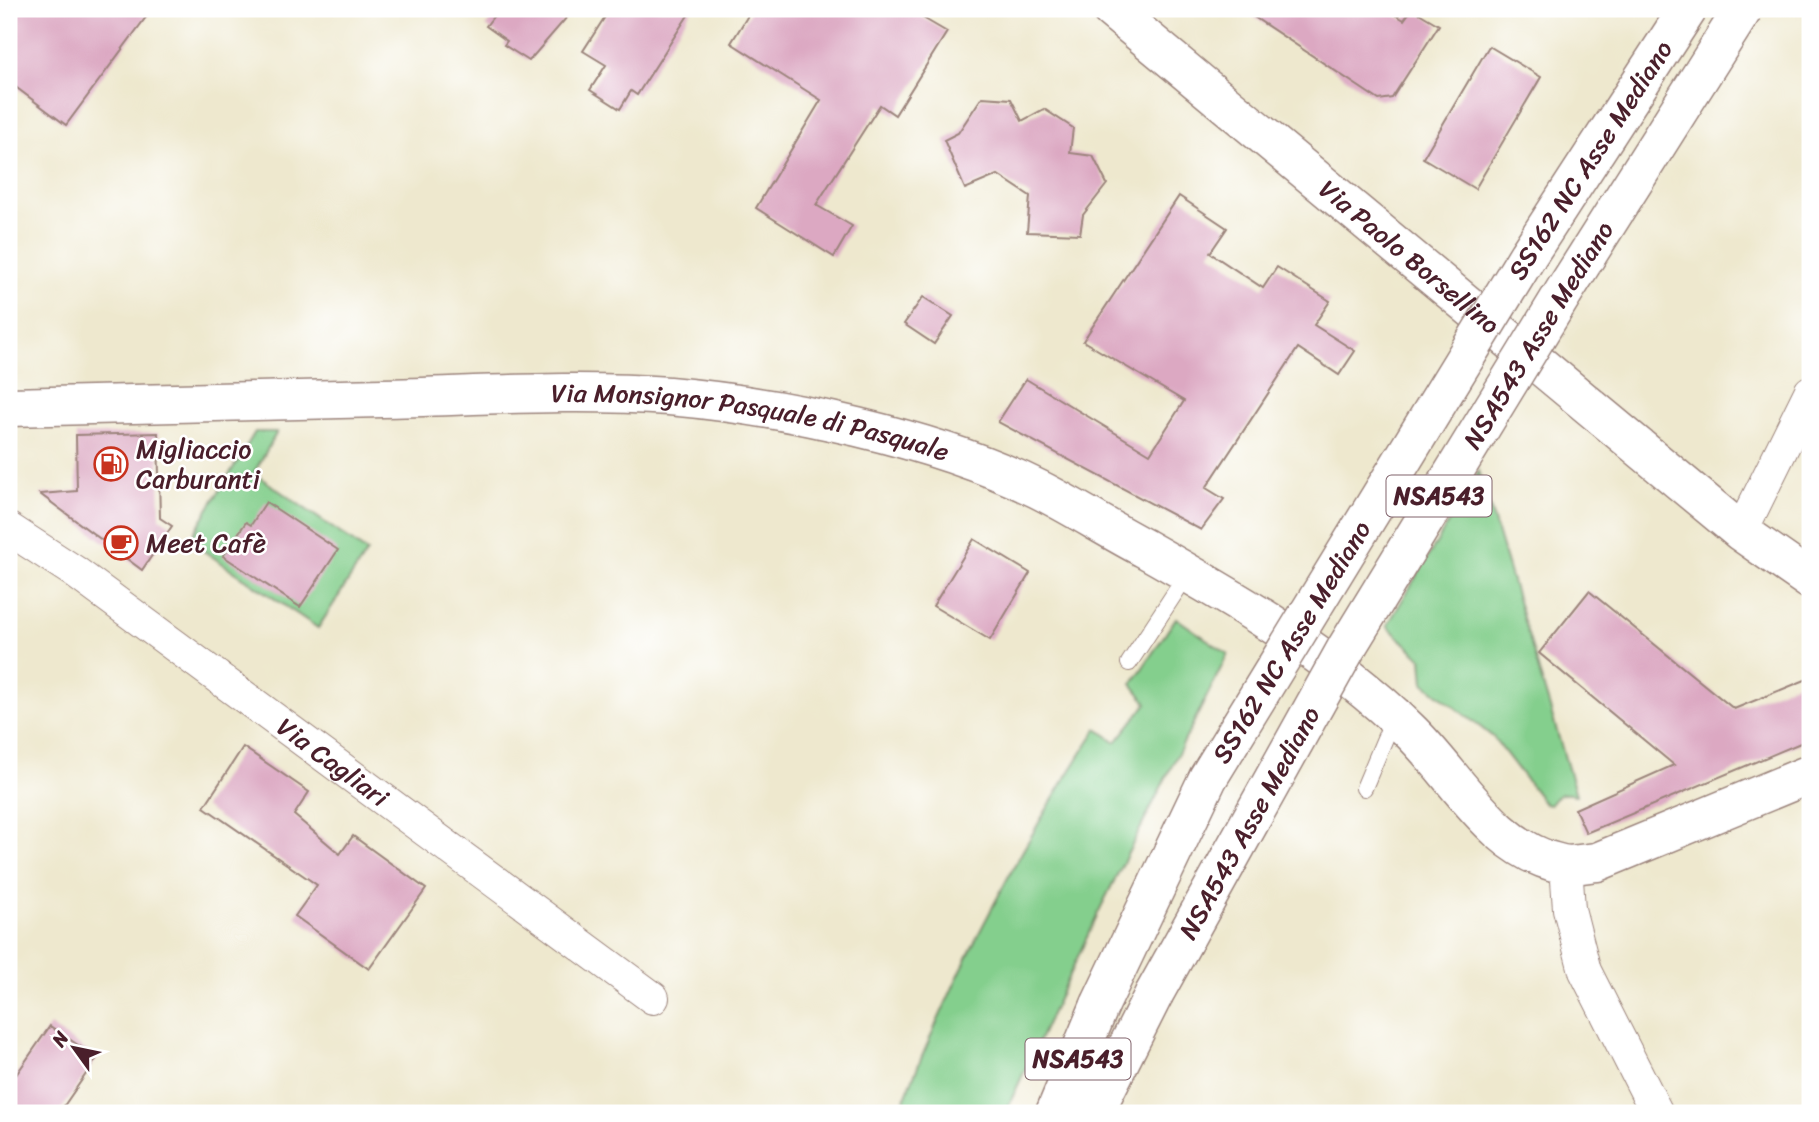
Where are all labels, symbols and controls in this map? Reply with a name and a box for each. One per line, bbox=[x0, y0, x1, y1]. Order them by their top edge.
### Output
street label: SS162 NC Asse Mediano bbox=[1495, 31, 1685, 289]
street label: Via Paolo Borsellino bbox=[1308, 167, 1511, 346]
street label: NSA543 Asse Mediano bbox=[1450, 212, 1626, 458]
street label: Via Monsignor Pasquale di Pasquale bbox=[551, 370, 955, 475]
place label: Migliaccio Carburanti bbox=[136, 426, 261, 502]
fuel station icon: Migliaccio Carburanti bbox=[92, 445, 130, 483]
road number: NSA543 bbox=[1386, 476, 1492, 516]
street label: SS162 NC Asse Mediano bbox=[1199, 511, 1384, 773]
place label: Meet Cafè bbox=[146, 520, 266, 566]
cafe icon: Meet Cafè bbox=[102, 524, 140, 562]
street label: NSA543 Asse Mediano bbox=[1166, 697, 1333, 948]
street label: Via Cagliari bbox=[267, 705, 400, 820]
north arrow bbox=[38, 1014, 108, 1084]
text: N bbox=[42, 1024, 78, 1054]
road number: NSA543 bbox=[1026, 1038, 1130, 1079]

